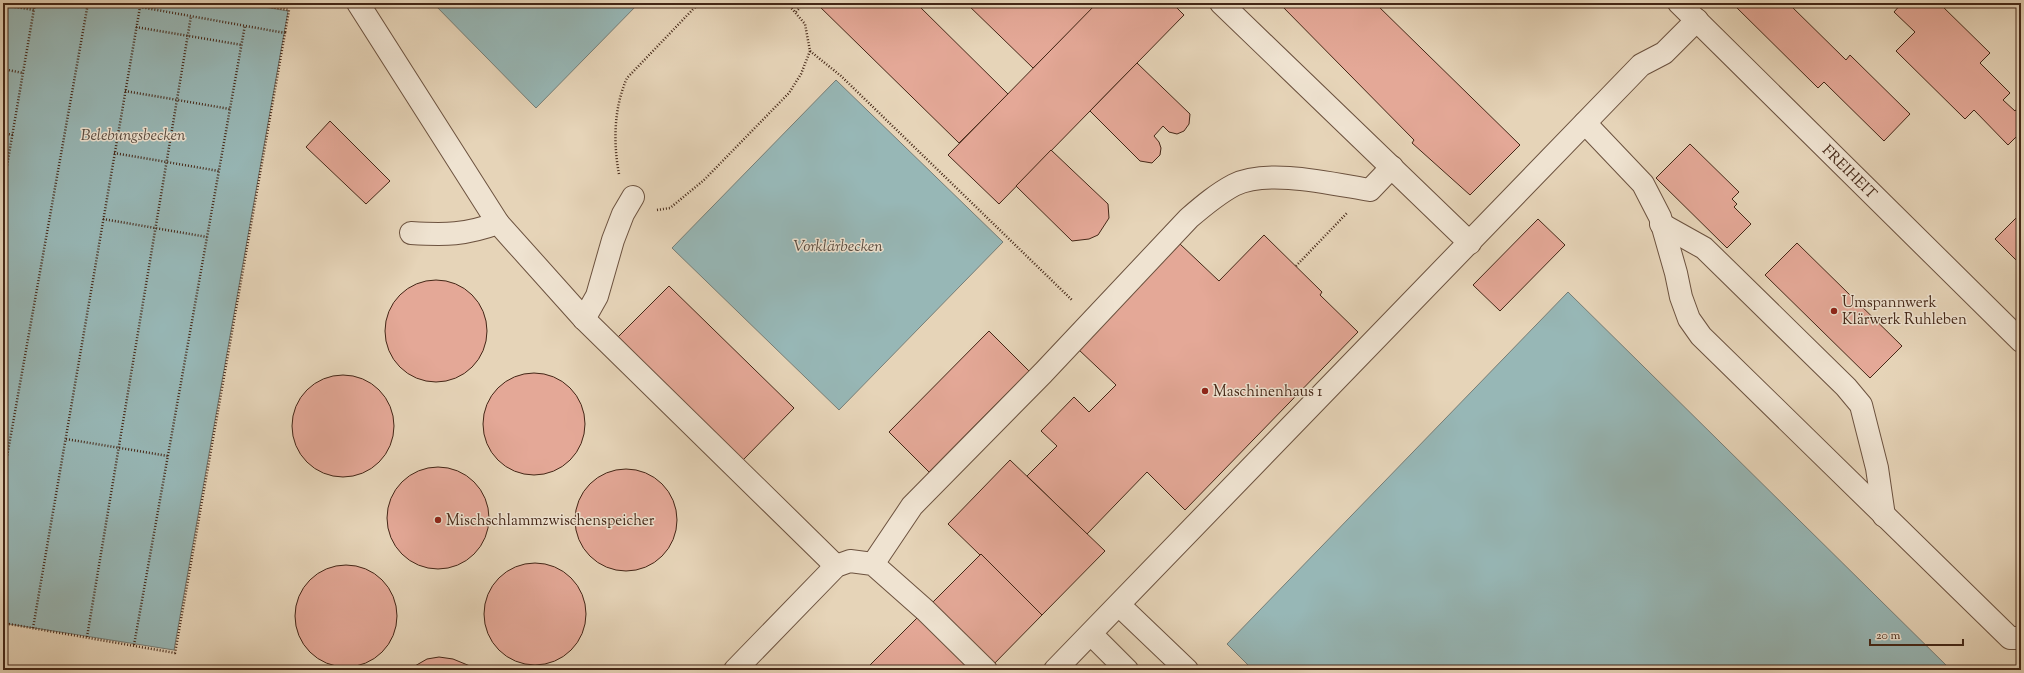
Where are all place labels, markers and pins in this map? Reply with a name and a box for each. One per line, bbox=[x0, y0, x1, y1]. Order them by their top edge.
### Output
place label: Umspannwerk Klärwerk Ruhleben bbox=[1842, 293, 1967, 331]
marker: Umspannwerk Klärwerk Ruhleben bbox=[1829, 306, 1839, 316]
place label: Maschinenhaus 1 bbox=[1213, 382, 1322, 403]
marker: Maschinenhaus 1 bbox=[1200, 386, 1210, 396]
place label: Mischschlammzwischenspeicher bbox=[446, 511, 655, 532]
marker: Mischschlammzwischenspeicher bbox=[433, 515, 443, 525]

